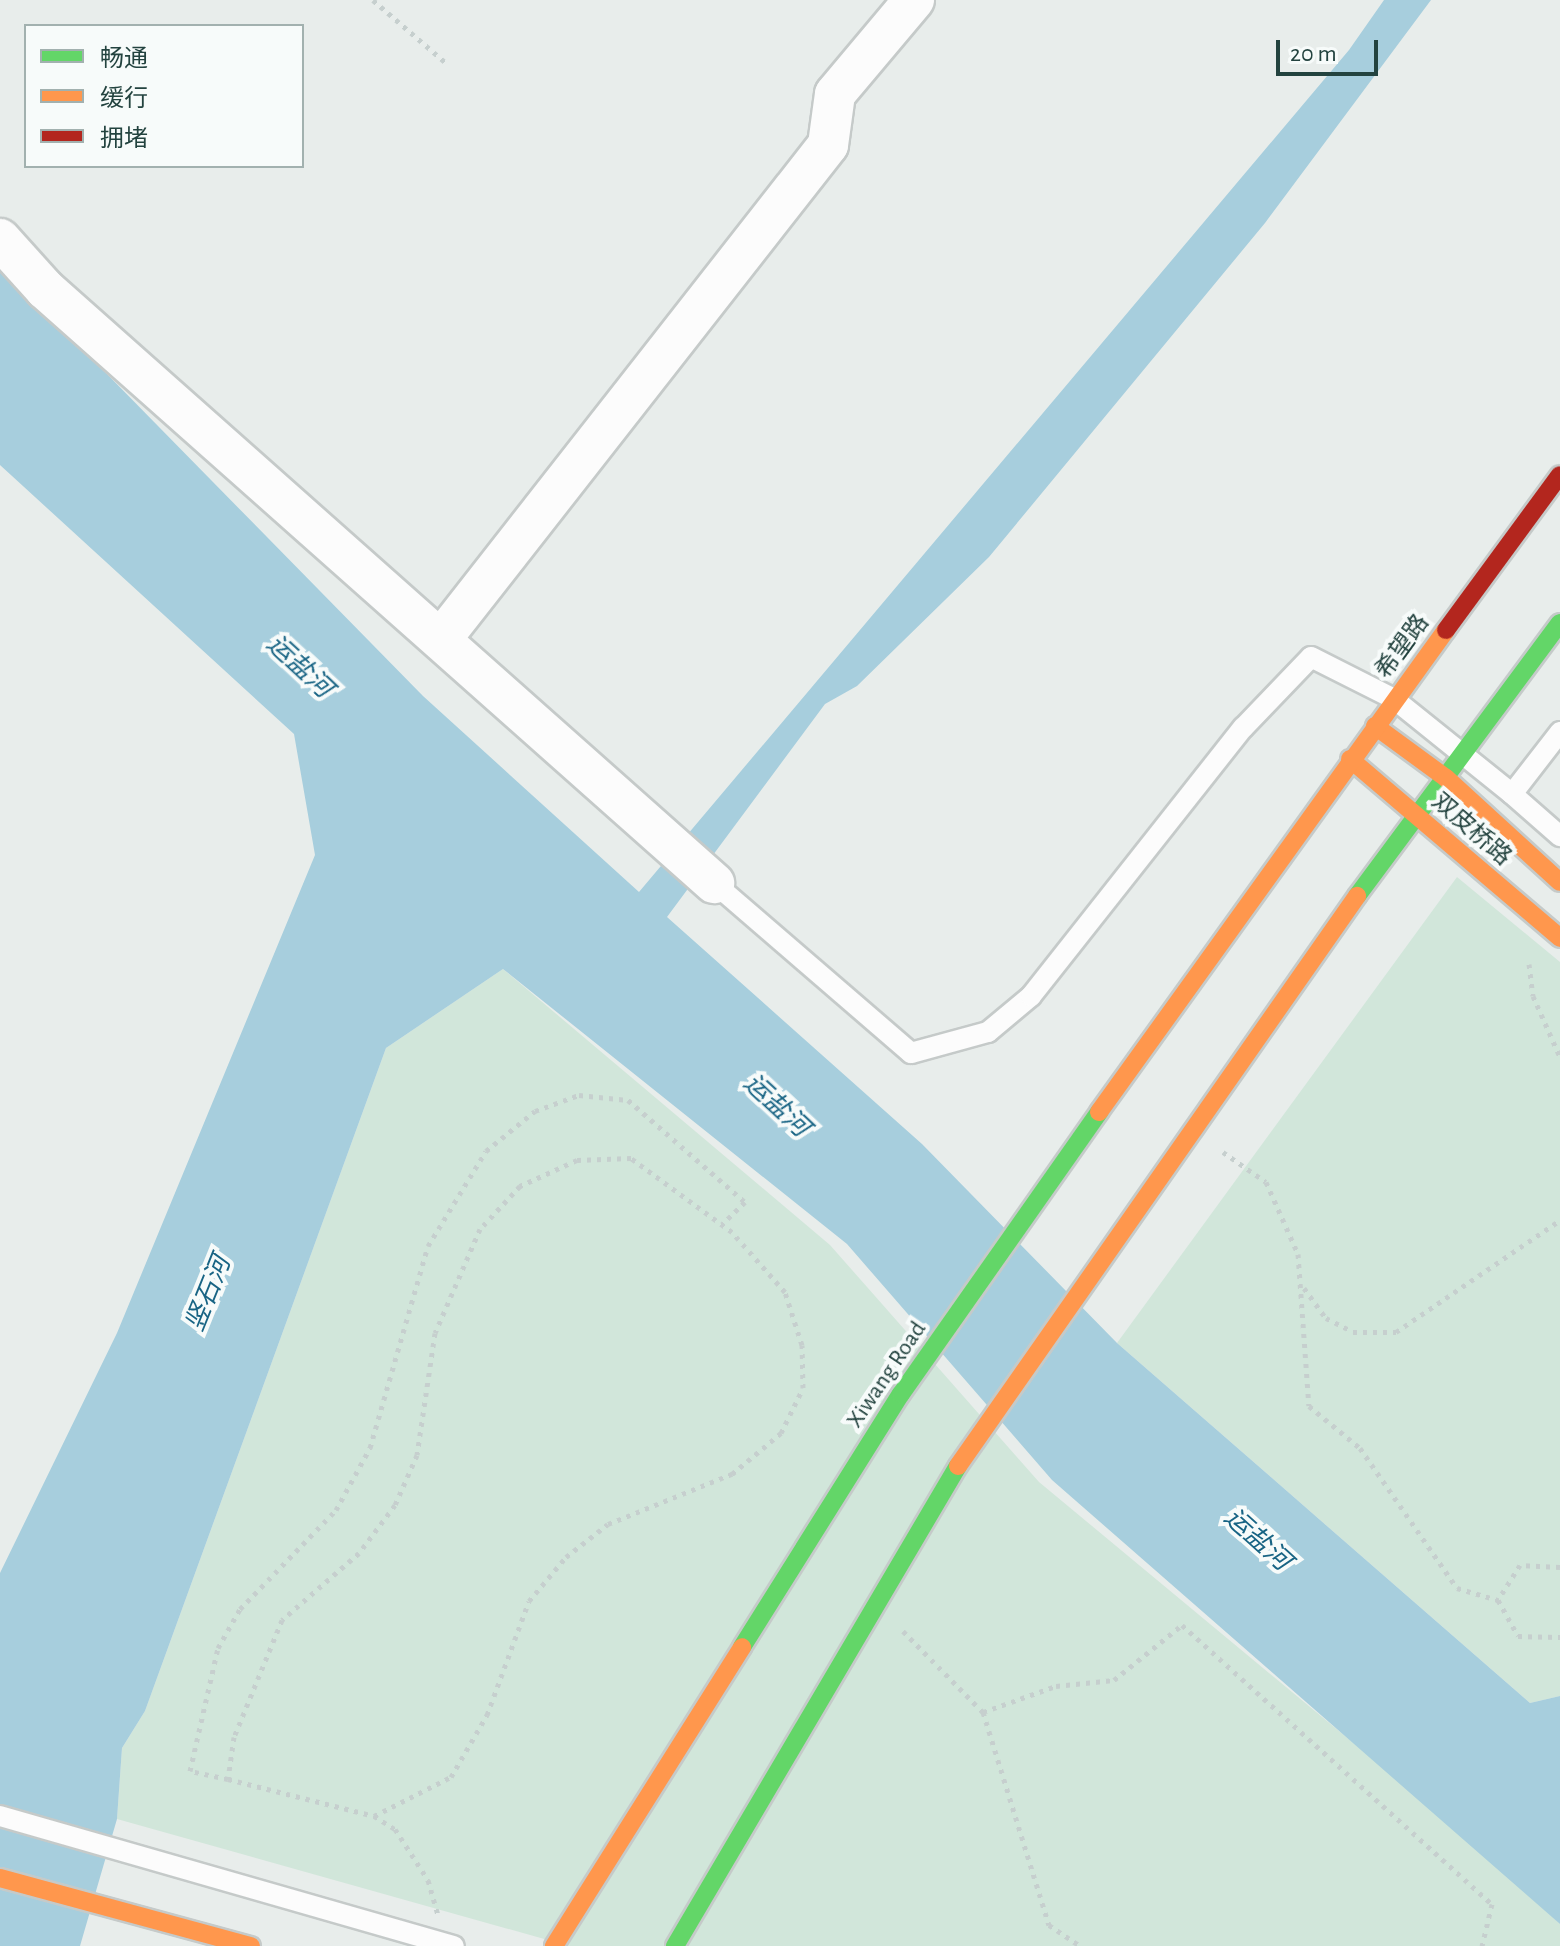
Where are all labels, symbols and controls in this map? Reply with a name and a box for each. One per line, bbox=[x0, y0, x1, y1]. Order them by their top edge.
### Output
legend bbox=[24, 24, 304, 168]
scale bar bbox=[1280, 24, 1382, 74]
text: 20 m bbox=[1290, 42, 1337, 66]
text: 畅通 bbox=[100, 47, 148, 71]
text: 缓行 bbox=[100, 87, 148, 111]
text: 拥堵 bbox=[100, 127, 148, 151]
street label: 希望路 bbox=[1370, 609, 1436, 685]
water label: 运盐河 bbox=[260, 629, 338, 705]
street label: 双皮桥路 bbox=[1425, 788, 1517, 872]
water label: 运盐河 bbox=[737, 1068, 815, 1144]
water label: 竖石河 bbox=[180, 1252, 238, 1336]
street label: Xiwang Road bbox=[841, 1316, 933, 1434]
water label: 运盐河 bbox=[1218, 1502, 1296, 1578]

